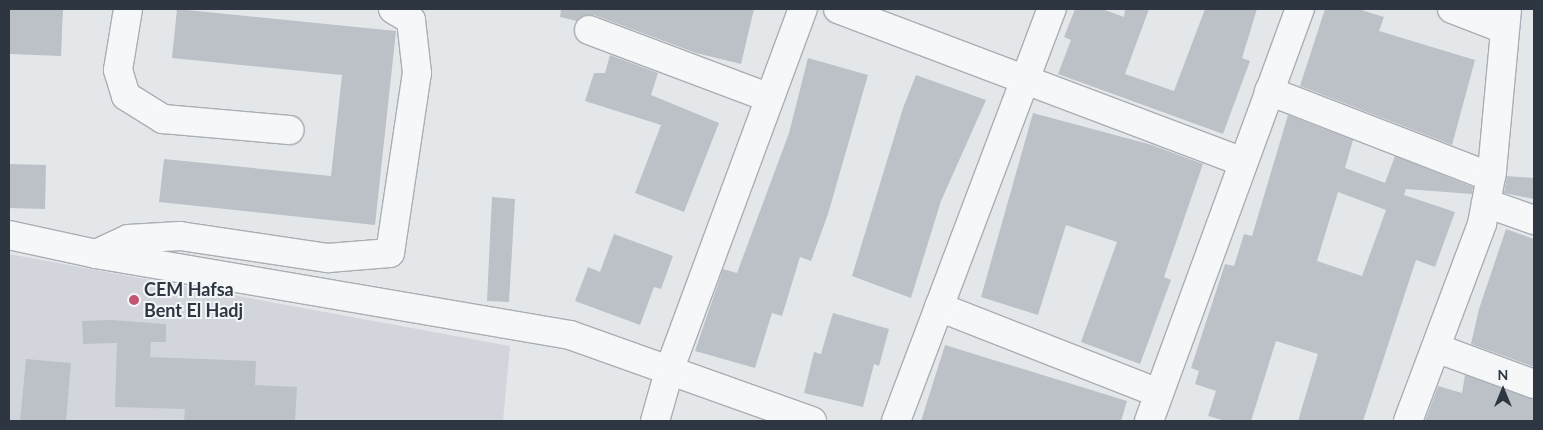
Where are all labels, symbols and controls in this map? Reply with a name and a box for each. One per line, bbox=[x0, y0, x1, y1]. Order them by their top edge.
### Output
place label: CEM Hafsa Bent El Hadj bbox=[144, 279, 243, 322]
marker: CEM Hafsa Bent El Hadj bbox=[128, 294, 140, 306]
north arrow bbox=[1478, 365, 1528, 415]
text: N bbox=[1498, 366, 1508, 383]

